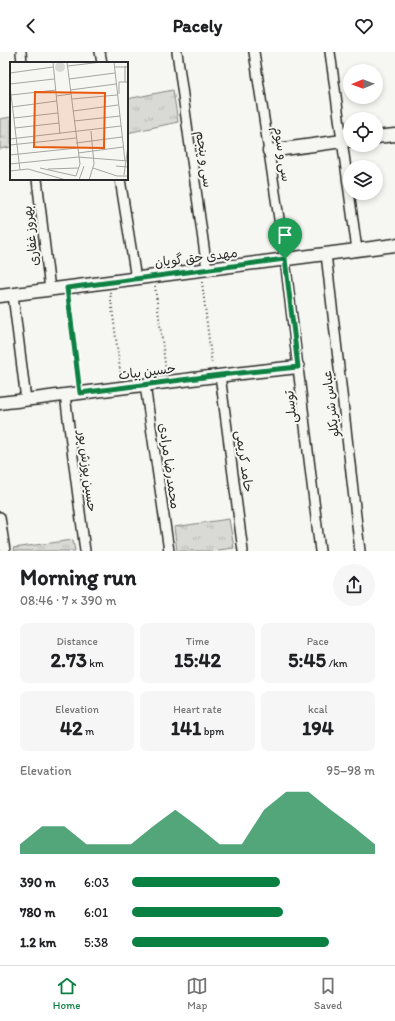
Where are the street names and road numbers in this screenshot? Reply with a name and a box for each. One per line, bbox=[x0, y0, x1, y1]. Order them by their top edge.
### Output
street label: سی و سوم bbox=[268, 125, 294, 183]
street label: سی و پنجم bbox=[190, 130, 216, 189]
street label: بهروز غفاری bbox=[19, 205, 43, 267]
street label: مهدی حق گویان bbox=[154, 245, 238, 271]
street label: حسین بیات bbox=[117, 361, 177, 383]
street label: عباس شریکلو bbox=[319, 370, 343, 439]
street label: توسلی bbox=[281, 389, 302, 424]
street label: محمدرضا مرادی bbox=[156, 422, 183, 510]
street label: حسین پوزش پور bbox=[74, 429, 100, 513]
street label: حامد کریمی bbox=[231, 429, 256, 494]

